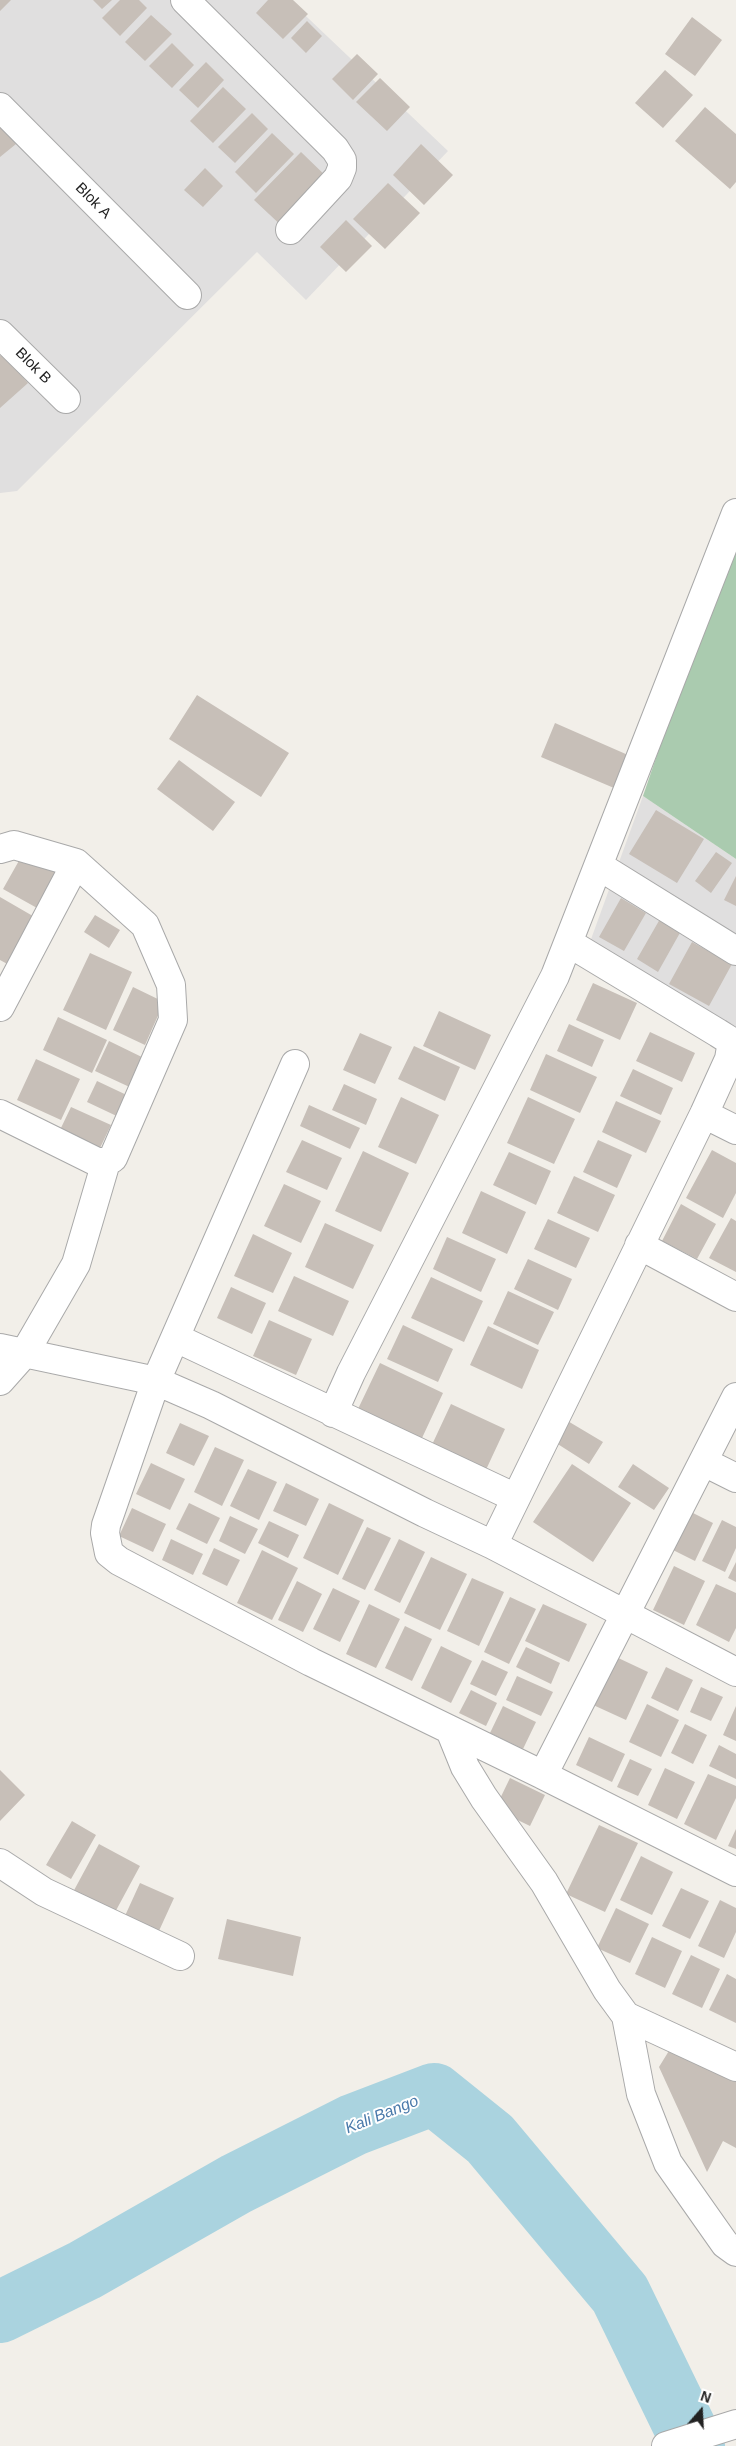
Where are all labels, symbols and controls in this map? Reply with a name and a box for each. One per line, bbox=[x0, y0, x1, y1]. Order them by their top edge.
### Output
street label: Blok A bbox=[71, 179, 115, 223]
street label: Blok B bbox=[11, 344, 55, 388]
water label: Kali Bango bbox=[343, 2092, 421, 2138]
north arrow bbox=[676, 2386, 726, 2436]
text: N bbox=[698, 2388, 713, 2406]

